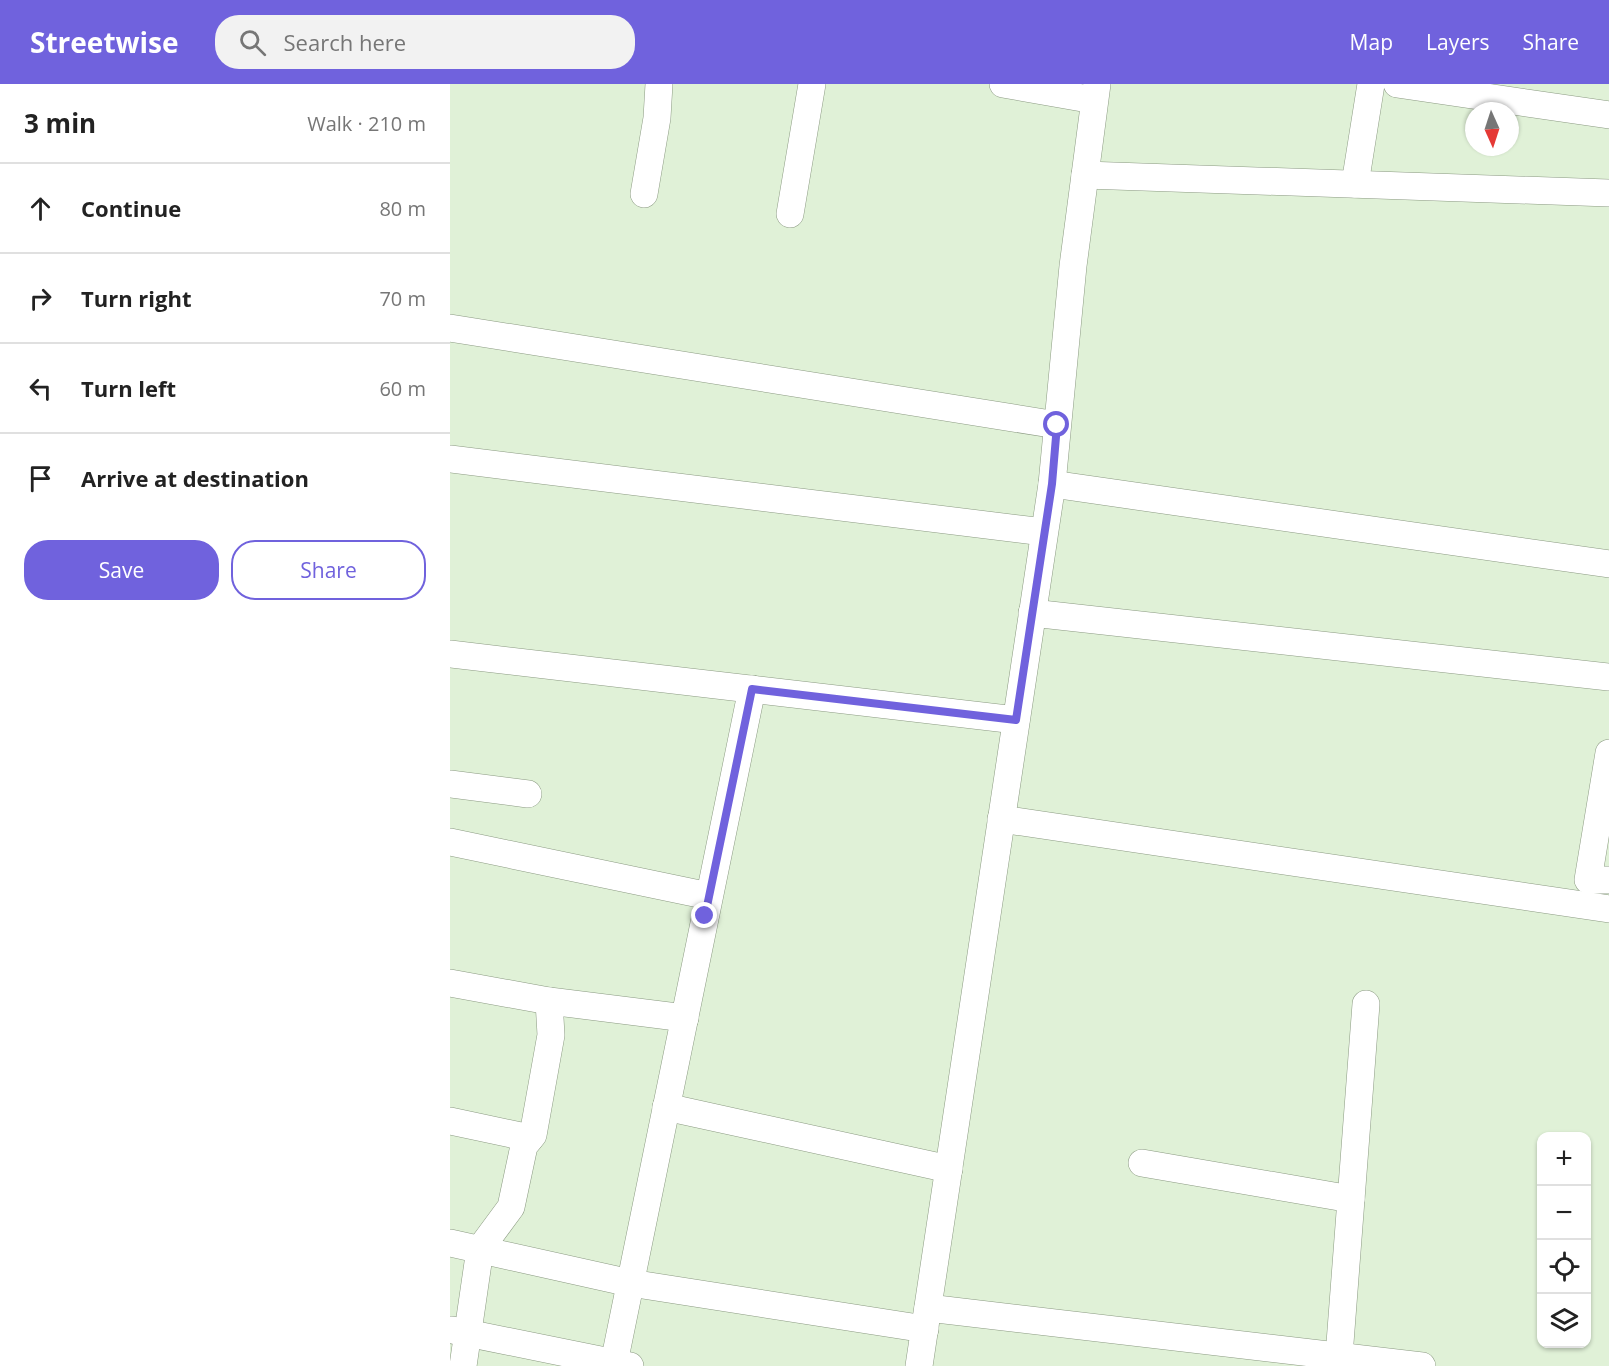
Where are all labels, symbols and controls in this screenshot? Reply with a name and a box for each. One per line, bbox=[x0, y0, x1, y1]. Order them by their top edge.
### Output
search box bbox=[215, 15, 635, 69]
text: Streetwise bbox=[30, 23, 179, 61]
icon: search bbox=[236, 26, 269, 59]
text: Search here bbox=[284, 27, 406, 57]
text: Map bbox=[1350, 28, 1393, 56]
text: Layers bbox=[1426, 28, 1490, 56]
text: Share bbox=[1523, 28, 1579, 56]
north arrow bbox=[1465, 102, 1519, 156]
text: 3 min bbox=[24, 105, 96, 141]
text: Walk · 210 m bbox=[307, 110, 426, 137]
icon: ahead bbox=[24, 192, 57, 225]
text: Continue bbox=[81, 193, 181, 223]
text: 80 m bbox=[379, 195, 426, 222]
icon: right bbox=[24, 282, 57, 315]
text: Turn right bbox=[81, 283, 192, 313]
text: 70 m bbox=[379, 285, 426, 312]
icon: left bbox=[24, 372, 57, 405]
text: Turn left bbox=[81, 373, 176, 403]
text: 60 m bbox=[379, 375, 426, 402]
route start bbox=[1043, 411, 1069, 437]
icon: arrive bbox=[24, 462, 57, 495]
text: Arrive at destination bbox=[81, 463, 309, 493]
button: Save bbox=[24, 540, 219, 600]
button: Share bbox=[231, 540, 426, 600]
route end bbox=[691, 902, 717, 928]
map controls bbox=[1537, 1132, 1591, 1348]
button: + bbox=[1537, 1132, 1591, 1186]
button: − bbox=[1537, 1186, 1591, 1240]
button: locate bbox=[1537, 1240, 1591, 1294]
button: layers bbox=[1537, 1294, 1591, 1348]

